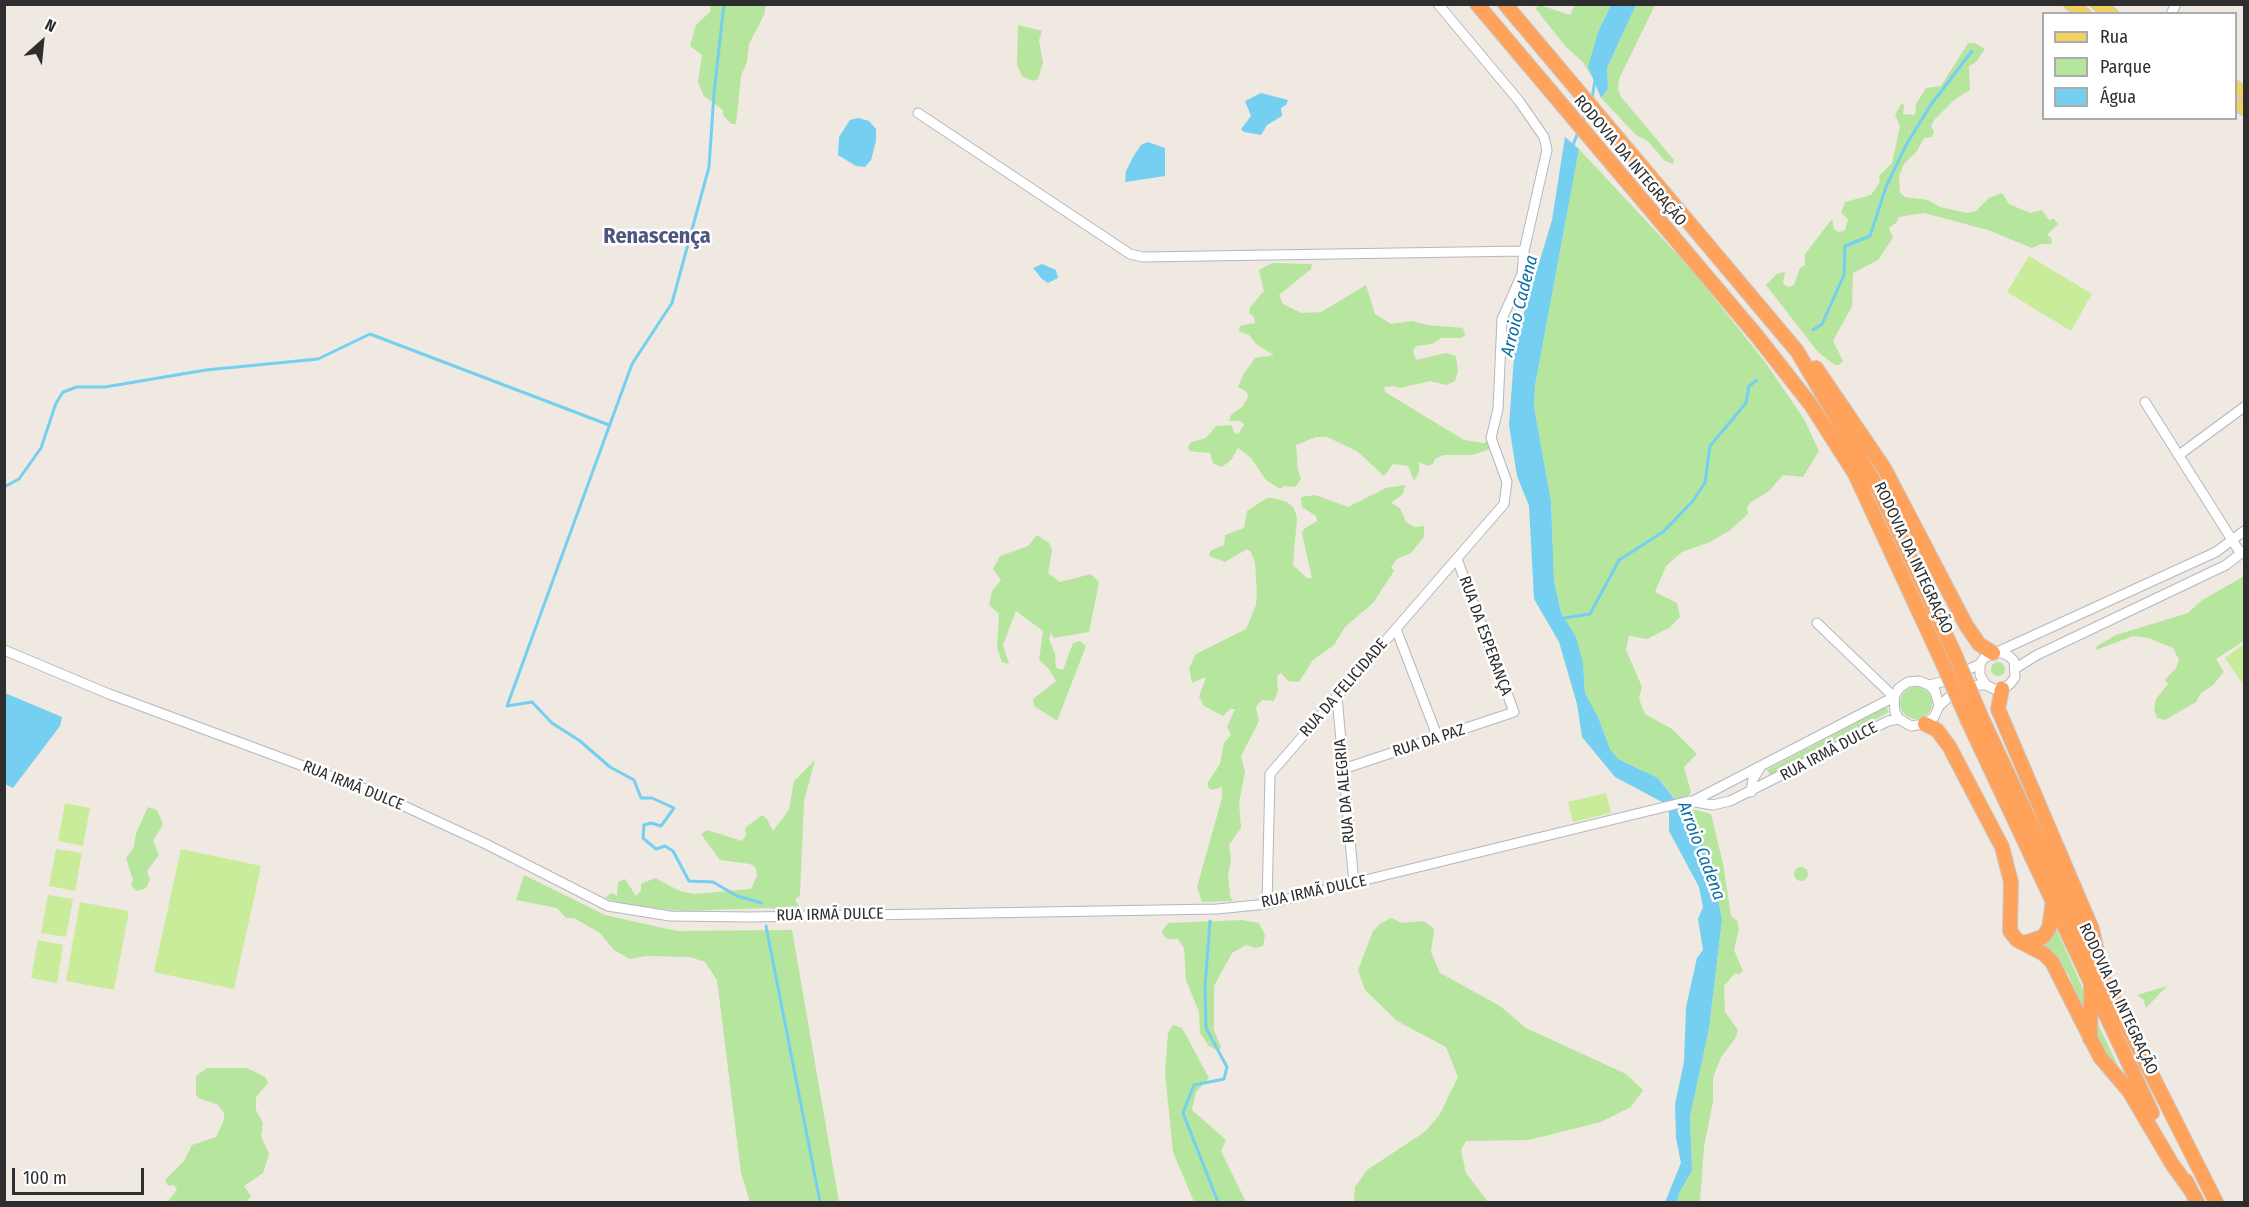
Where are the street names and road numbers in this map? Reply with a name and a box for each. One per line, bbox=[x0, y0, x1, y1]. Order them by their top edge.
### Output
street label: RODOVIA DA INTEGRAÇÃO bbox=[1570, 92, 1690, 230]
street label: RODOVIA DA INTEGRAÇÃO bbox=[1869, 479, 1957, 637]
street label: RUA DA ESPERANÇA bbox=[1454, 574, 1516, 698]
street label: RUA DA FELICIDADE bbox=[1296, 635, 1392, 741]
street label: RUA IRMÃ DULCE bbox=[1777, 718, 1881, 786]
street label: RUA DA PAZ bbox=[1391, 720, 1467, 762]
street label: RUA DA ALEGRIA bbox=[1331, 738, 1359, 844]
street label: RUA IRMÃ DULCE bbox=[300, 757, 406, 815]
street label: RUA IRMÃ DULCE bbox=[1260, 871, 1368, 913]
street label: RUA IRMÃ DULCE bbox=[776, 904, 884, 926]
street label: RODOVIA DA INTEGRAÇÃO bbox=[2074, 920, 2162, 1078]

